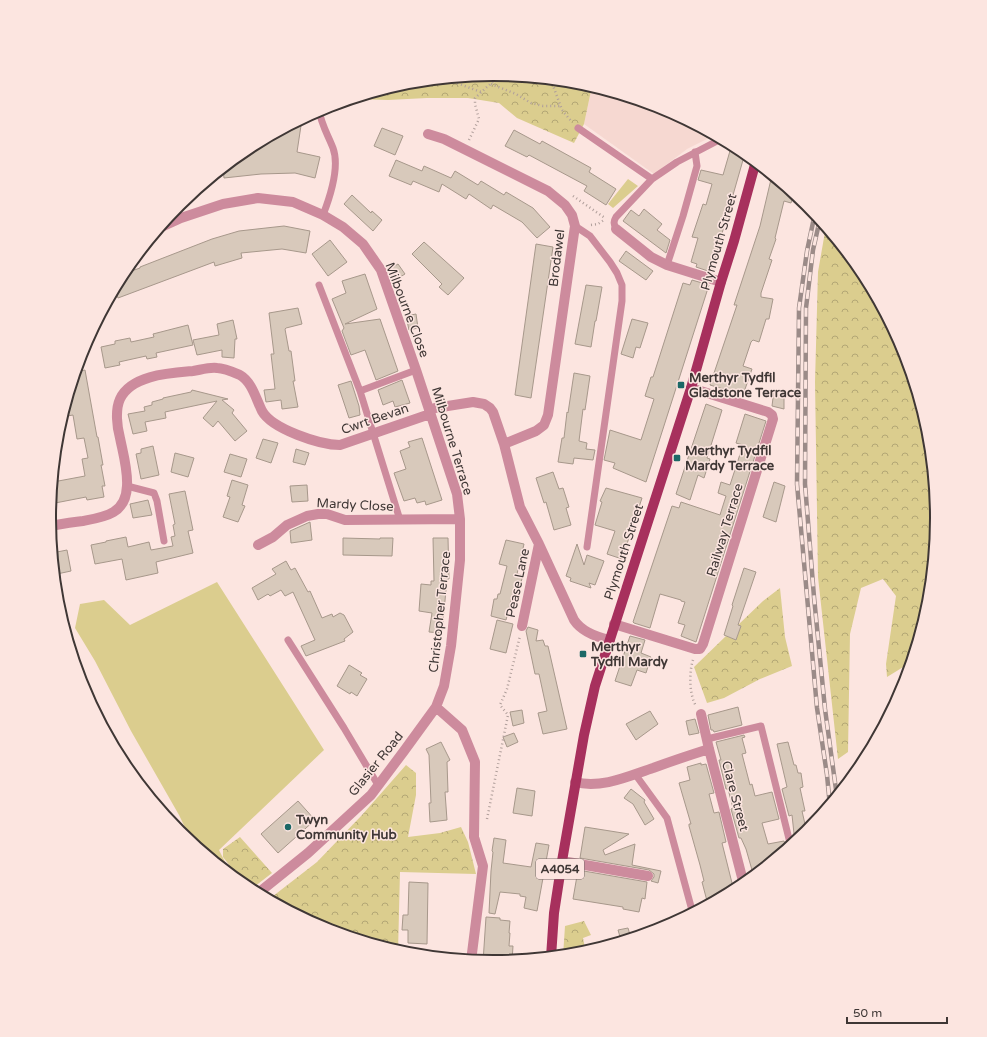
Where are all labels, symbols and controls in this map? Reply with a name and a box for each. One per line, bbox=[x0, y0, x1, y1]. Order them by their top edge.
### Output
street label: Plymouth Street bbox=[698, 192, 740, 292]
street label: Brodawel bbox=[546, 228, 568, 288]
street label: Milbourne Close bbox=[382, 260, 432, 360]
place label: Merthyr Tydfil Gladstone Terrace bbox=[689, 370, 802, 401]
marker: Merthyr Tydfil Gladstone Terrace bbox=[676, 380, 686, 390]
street label: Milbourne Terrace bbox=[428, 385, 476, 497]
street label: Cwrt Bevan bbox=[339, 400, 411, 438]
place label: Merthyr Tydfil Mardy Terrace bbox=[685, 443, 775, 474]
marker: Merthyr Tydfil Mardy Terrace bbox=[672, 453, 682, 463]
street label: Railway Terrace bbox=[703, 481, 747, 579]
street label: Mardy Close bbox=[316, 495, 394, 515]
street label: Plymouth Street bbox=[601, 502, 647, 602]
street label: Pease Lane bbox=[503, 547, 533, 619]
street label: Christopher Terrace bbox=[426, 551, 454, 673]
place label: Merthyr Tydfil Mardy bbox=[590, 639, 668, 670]
marker: Merthyr Tydfil Mardy bbox=[578, 649, 588, 659]
street label: Glasier Road bbox=[345, 729, 407, 799]
street label: Clare Street bbox=[718, 759, 752, 833]
place label: Twyn Community Hub bbox=[295, 812, 397, 843]
marker: Twyn Community Hub bbox=[283, 822, 293, 832]
road number: A4054 bbox=[536, 859, 584, 879]
scale bar bbox=[847, 999, 947, 1025]
text: 50 m bbox=[853, 1006, 882, 1020]

